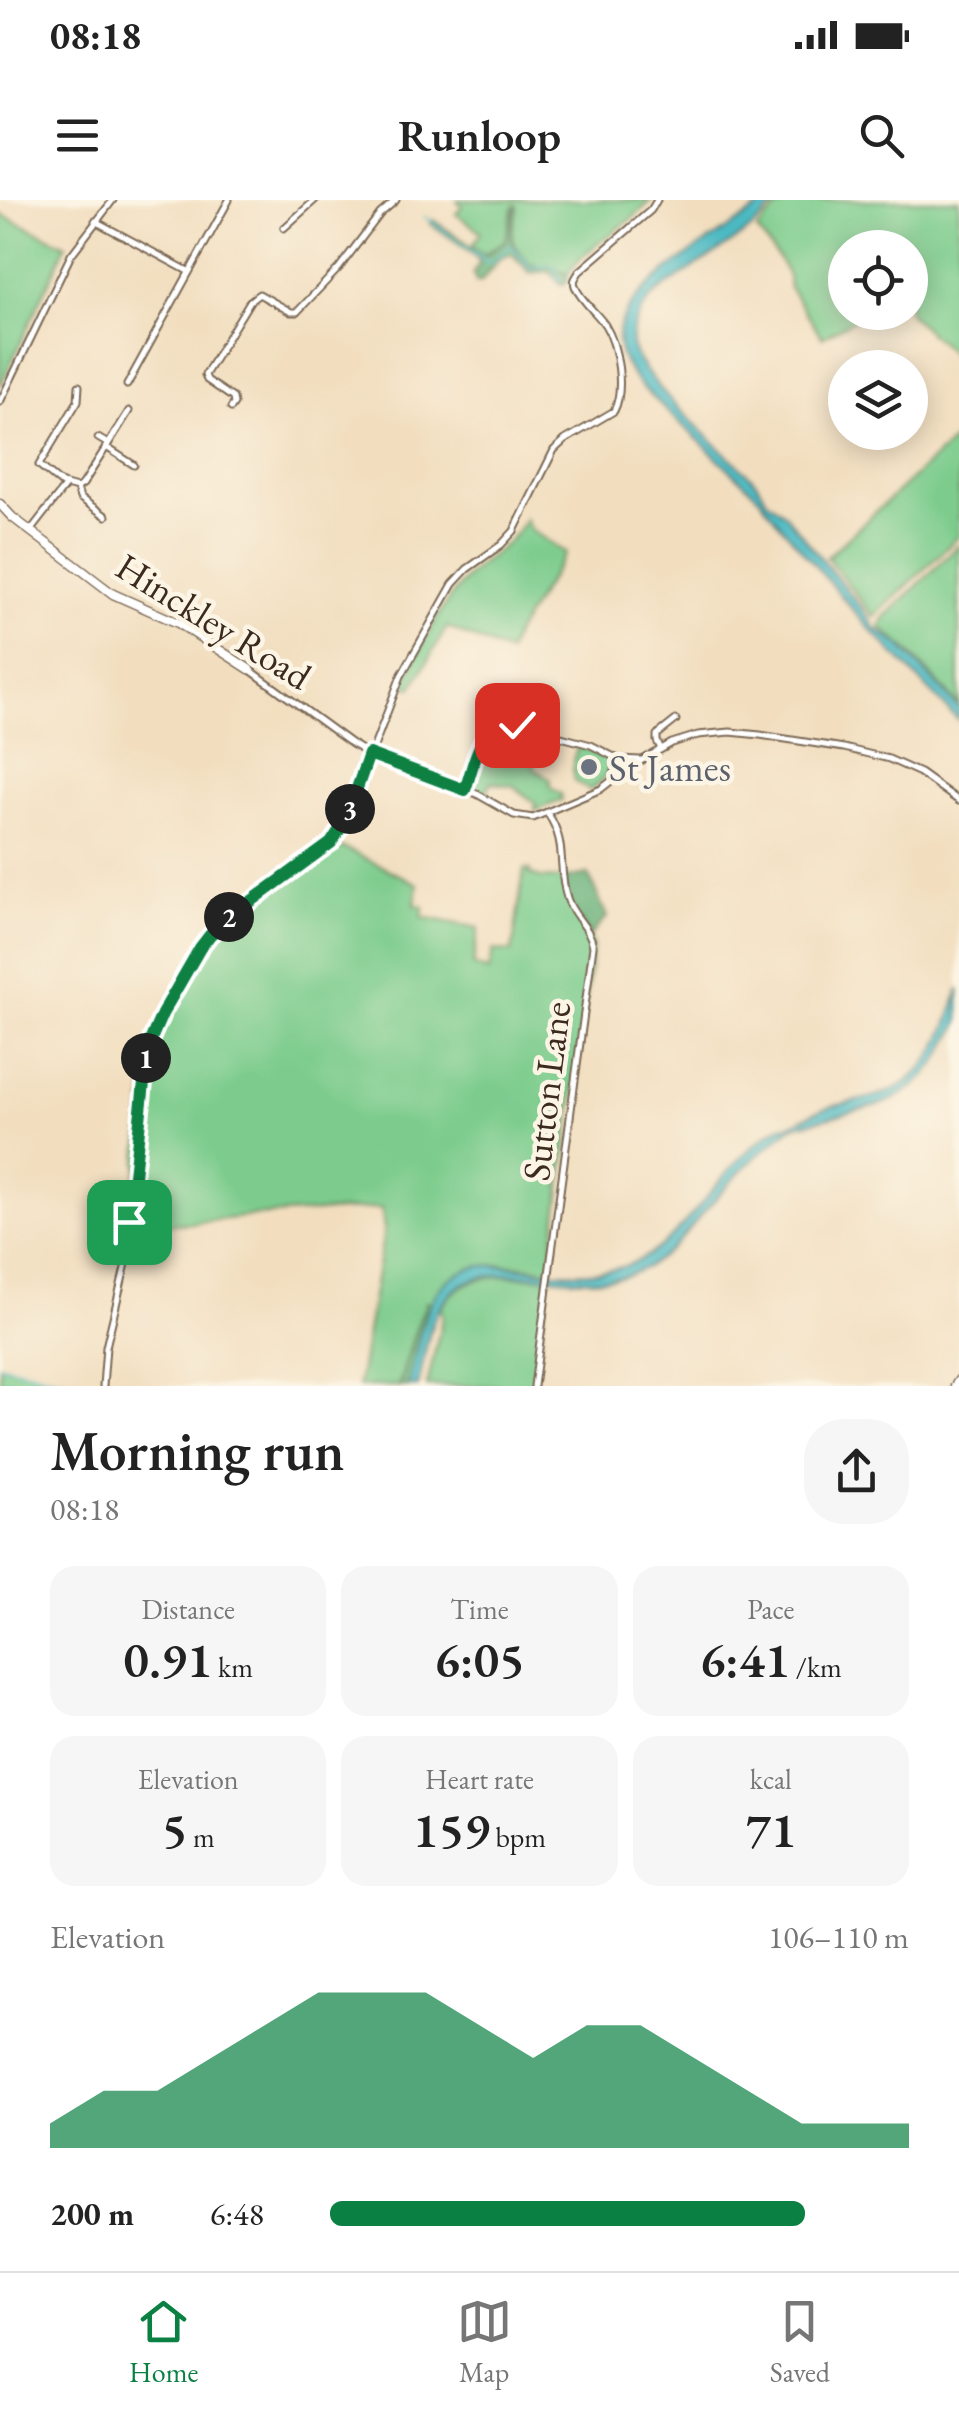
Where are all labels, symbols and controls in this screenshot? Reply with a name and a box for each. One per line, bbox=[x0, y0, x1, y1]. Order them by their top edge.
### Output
text: 08:18 bbox=[50, 11, 141, 60]
text: Runloop bbox=[398, 106, 561, 164]
icon: menu bbox=[50, 108, 105, 163]
icon: search bbox=[854, 108, 909, 163]
map controls bbox=[828, 230, 928, 450]
button: locate bbox=[828, 230, 928, 330]
button: layers bbox=[828, 350, 928, 450]
street label: Hinckley Road bbox=[107, 542, 321, 701]
pin bbox=[475, 683, 560, 768]
icon: check bbox=[490, 698, 545, 753]
place label: St James bbox=[609, 743, 731, 792]
marker: St James bbox=[578, 756, 600, 778]
pin: 3 bbox=[325, 784, 375, 834]
text: 3 bbox=[343, 791, 357, 827]
pin: 2 bbox=[204, 892, 254, 942]
text: 2 bbox=[222, 899, 236, 935]
street label: Sutton Lane bbox=[511, 999, 581, 1183]
pin: 1 bbox=[121, 1033, 171, 1083]
text: 1 bbox=[139, 1040, 153, 1076]
pin bbox=[87, 1180, 172, 1265]
icon: arrive bbox=[102, 1195, 157, 1250]
text: Morning run bbox=[50, 1415, 344, 1486]
button: share bbox=[804, 1419, 909, 1524]
text: 08:18 bbox=[50, 1488, 119, 1530]
text: Distance bbox=[141, 1591, 235, 1627]
text: Time bbox=[450, 1591, 509, 1627]
text: Pace bbox=[747, 1591, 794, 1627]
text: 0.91 bbox=[123, 1627, 212, 1692]
text: 6:05 bbox=[434, 1627, 525, 1692]
text: 6:41 bbox=[700, 1627, 790, 1692]
text: km bbox=[212, 1649, 253, 1685]
text: /km bbox=[790, 1649, 842, 1685]
text: Elevation bbox=[138, 1761, 239, 1797]
text: Heart rate bbox=[425, 1761, 534, 1797]
text: kcal bbox=[750, 1761, 792, 1797]
text: 5 bbox=[162, 1797, 187, 1862]
text: 159 bbox=[413, 1797, 490, 1862]
text: 71 bbox=[745, 1797, 796, 1862]
text: m bbox=[187, 1819, 215, 1855]
text: bpm bbox=[490, 1819, 546, 1855]
text: Elevation bbox=[50, 1916, 165, 1958]
text: 106–110 m bbox=[768, 1916, 909, 1958]
text: 200 m bbox=[50, 2193, 134, 2235]
text: 6:48 bbox=[210, 2193, 264, 2235]
tab: Home bbox=[129, 2294, 198, 2390]
tab: Map bbox=[457, 2294, 512, 2390]
tab: Saved bbox=[770, 2294, 830, 2390]

